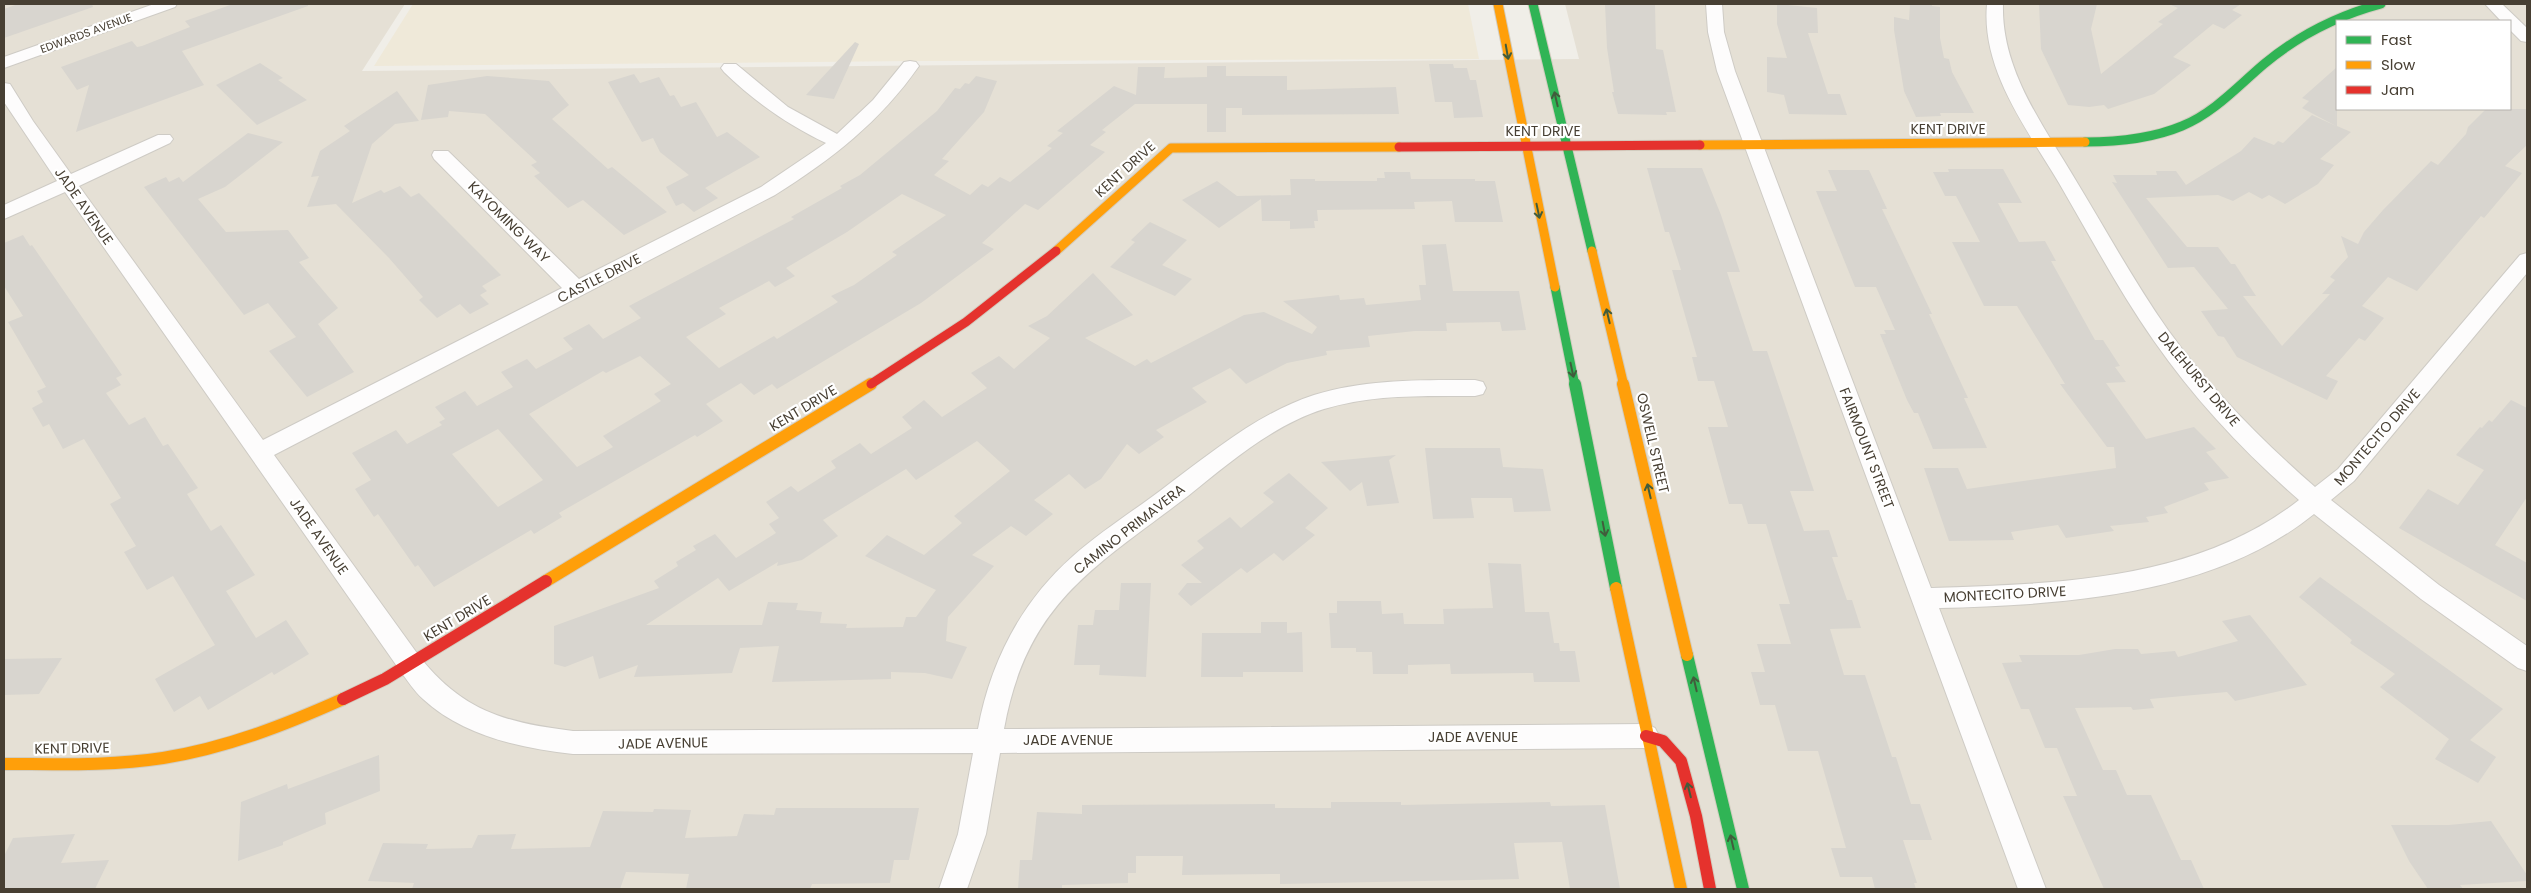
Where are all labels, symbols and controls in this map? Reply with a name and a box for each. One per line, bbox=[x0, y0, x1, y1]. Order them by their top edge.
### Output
street label: EDWARDS AVENUE bbox=[38, 9, 134, 57]
legend bbox=[2336, 20, 2511, 110]
text: Fast bbox=[2381, 29, 2412, 50]
one-way arrow bbox=[1502, 43, 1512, 59]
text: Slow bbox=[2381, 54, 2416, 75]
text: Jam bbox=[2381, 79, 2415, 100]
one-way arrow bbox=[1551, 91, 1560, 107]
street label: KENT DRIVE bbox=[1910, 119, 1986, 139]
street label: KENT DRIVE bbox=[1505, 121, 1581, 141]
street label: KENT DRIVE bbox=[1090, 136, 1160, 202]
street label: JADE AVENUE bbox=[50, 163, 118, 249]
street label: KAYOMING WAY bbox=[464, 177, 554, 267]
one-way arrow bbox=[1534, 203, 1543, 219]
street label: CASTLE DRIVE bbox=[554, 248, 644, 308]
one-way arrow bbox=[1603, 309, 1612, 325]
street label: DALEHURST DRIVE bbox=[2153, 327, 2245, 431]
one-way arrow bbox=[1568, 362, 1577, 378]
street label: KENT DRIVE bbox=[766, 380, 840, 436]
street label: FAIRMOUNT STREET bbox=[1835, 384, 1899, 512]
street label: MONTECITO DRIVE bbox=[2329, 384, 2425, 490]
street label: OSWELL STREET bbox=[1632, 391, 1674, 495]
street label: CAMINO PRIMAVERA bbox=[1069, 479, 1189, 579]
one-way arrow bbox=[1644, 484, 1653, 500]
street label: JADE AVENUE bbox=[285, 493, 353, 579]
one-way arrow bbox=[1600, 521, 1610, 537]
street label: MONTECITO DRIVE bbox=[1943, 581, 2067, 607]
street label: KENT DRIVE bbox=[420, 590, 494, 646]
one-way arrow bbox=[1690, 676, 1699, 692]
street label: JADE AVENUE bbox=[1428, 727, 1518, 747]
street label: JADE AVENUE bbox=[1023, 730, 1113, 750]
street label: JADE AVENUE bbox=[618, 732, 708, 754]
street label: KENT DRIVE bbox=[34, 737, 110, 759]
one-way arrow bbox=[1684, 783, 1693, 799]
one-way arrow bbox=[1727, 834, 1736, 850]

